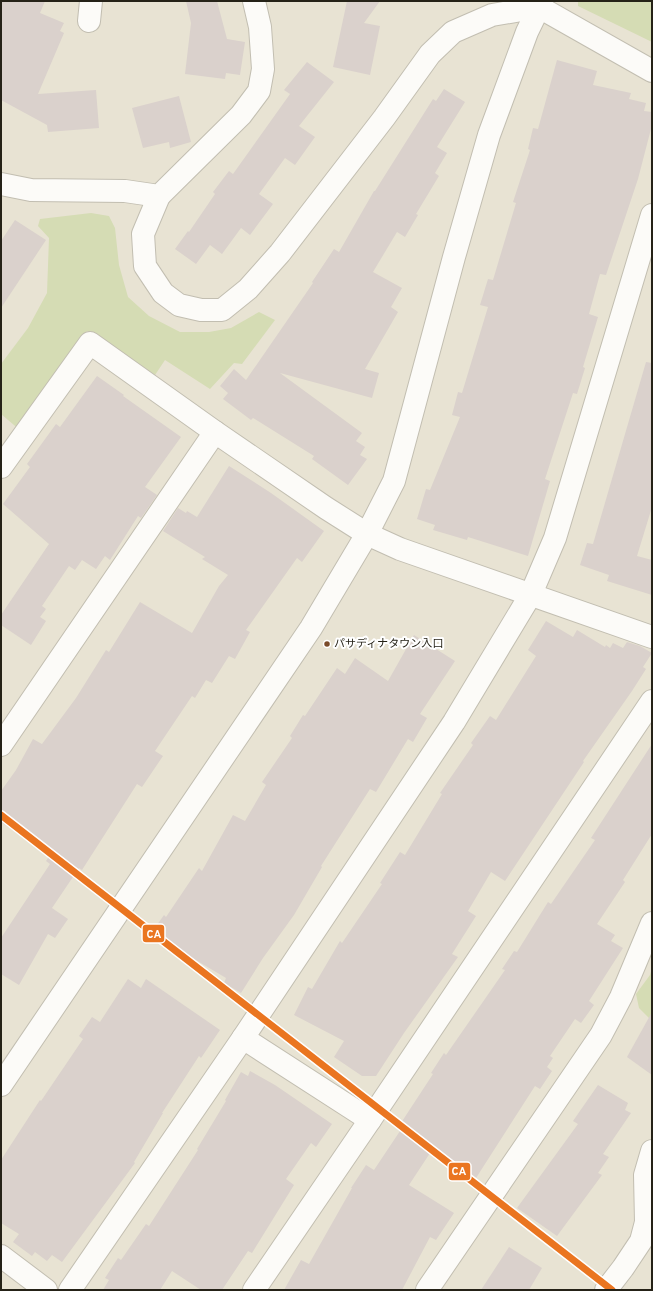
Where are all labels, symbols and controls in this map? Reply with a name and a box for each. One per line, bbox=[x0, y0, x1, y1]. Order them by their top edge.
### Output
place label: パサディナタウン入口 bbox=[334, 637, 443, 651]
marker: パサディナタウン入口 bbox=[322, 639, 332, 649]
line badge: CA bbox=[142, 924, 165, 943]
text: CA bbox=[147, 928, 161, 942]
line badge: CA bbox=[448, 1162, 471, 1181]
text: CA bbox=[452, 1165, 466, 1179]

